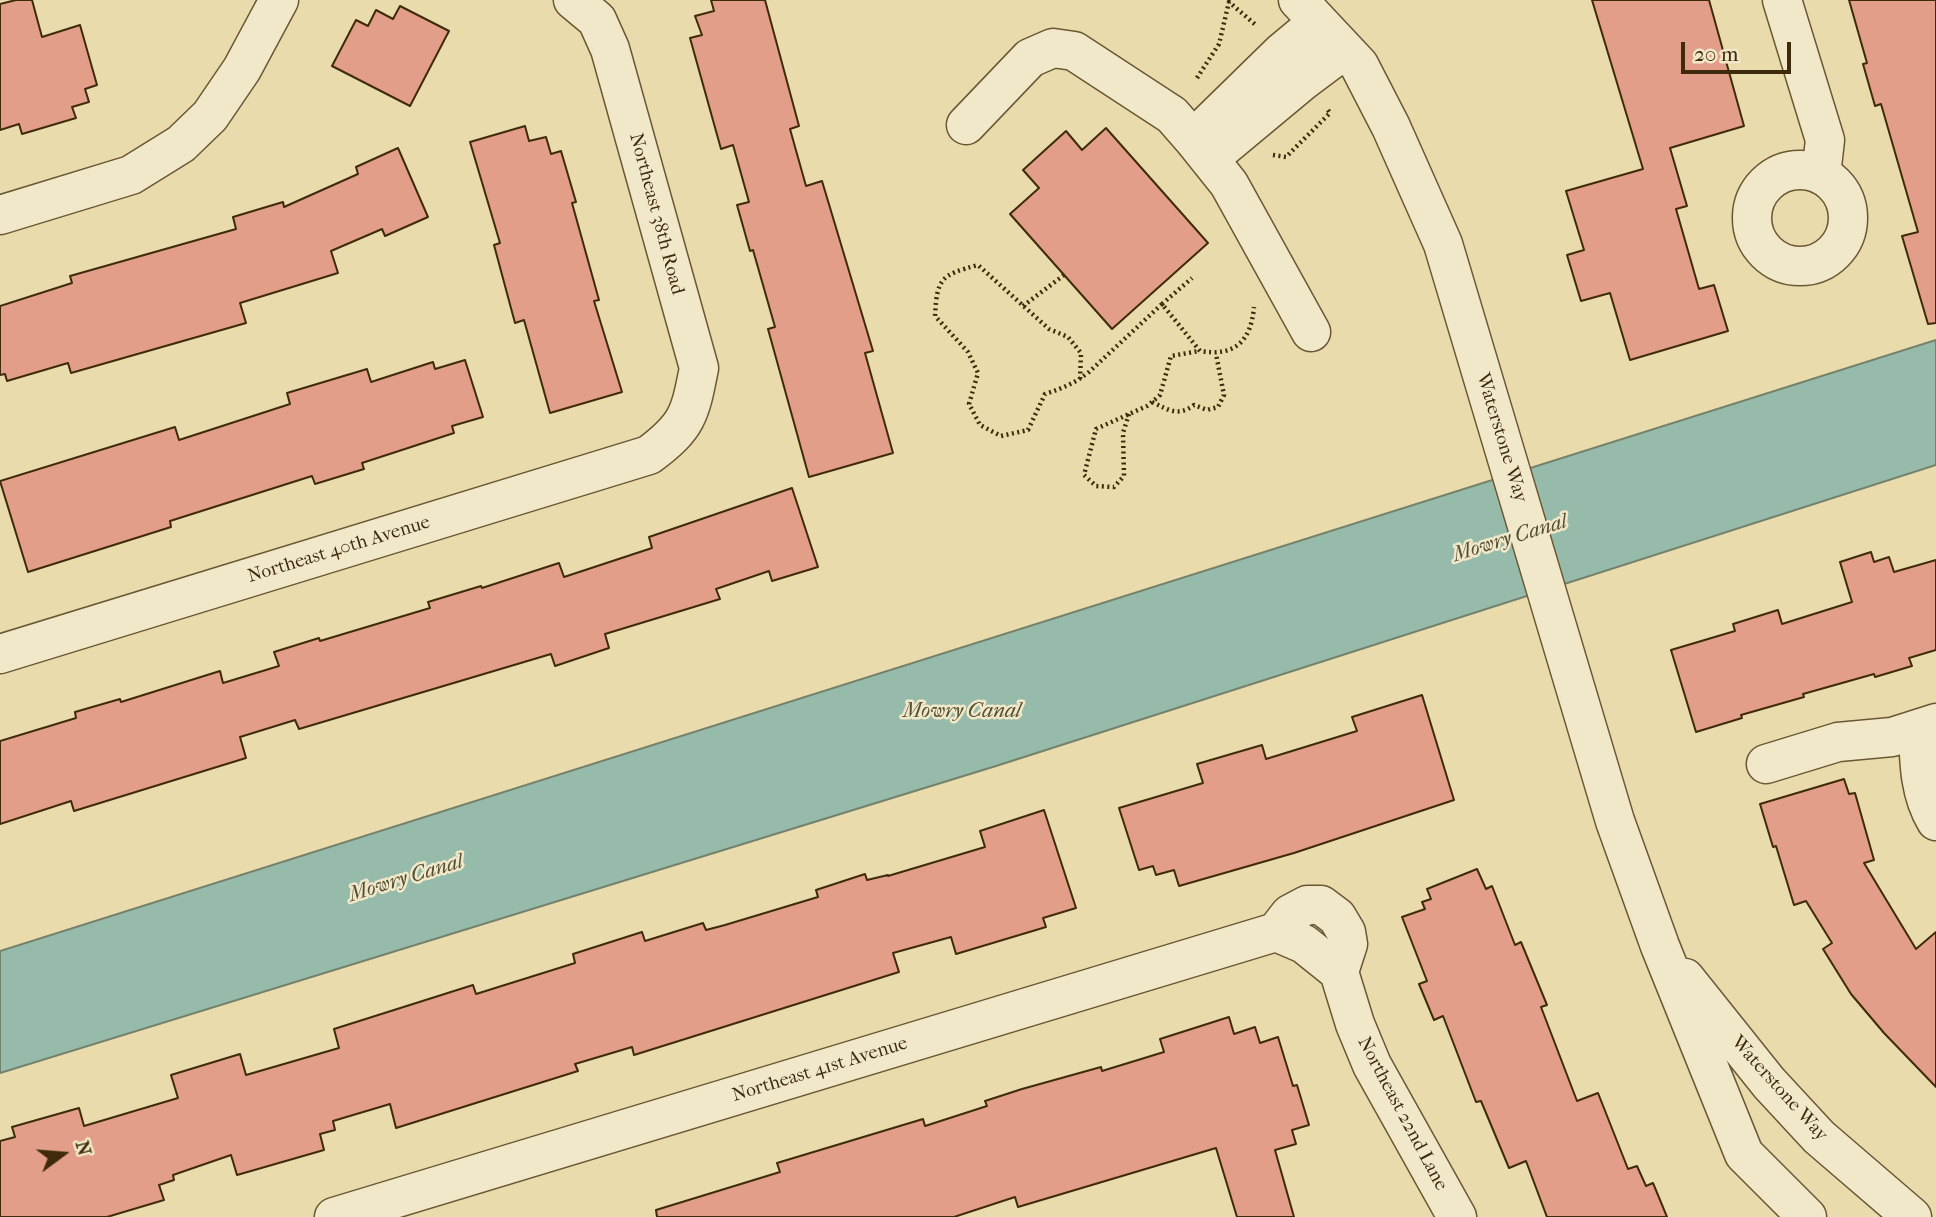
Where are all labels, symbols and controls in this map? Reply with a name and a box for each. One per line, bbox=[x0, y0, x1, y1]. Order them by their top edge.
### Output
scale bar bbox=[1684, 28, 1794, 72]
text: 20 m bbox=[1694, 42, 1738, 66]
street label: Northeast 38th Road bbox=[623, 131, 689, 297]
street label: Waterstone Way bbox=[1471, 371, 1531, 505]
water label: Mowry Canal bbox=[1450, 510, 1570, 568]
street label: Northeast 40th Avenue bbox=[245, 511, 433, 589]
water label: Mowry Canal bbox=[903, 699, 1021, 725]
water label: Mowry Canal bbox=[346, 850, 466, 908]
street label: Northeast 41st Avenue bbox=[729, 1032, 911, 1108]
street label: Waterstone Way bbox=[1726, 1032, 1832, 1146]
street label: Northeast 22nd Lane bbox=[1352, 1033, 1452, 1195]
north arrow bbox=[28, 1119, 98, 1189]
text: N bbox=[71, 1138, 96, 1158]

